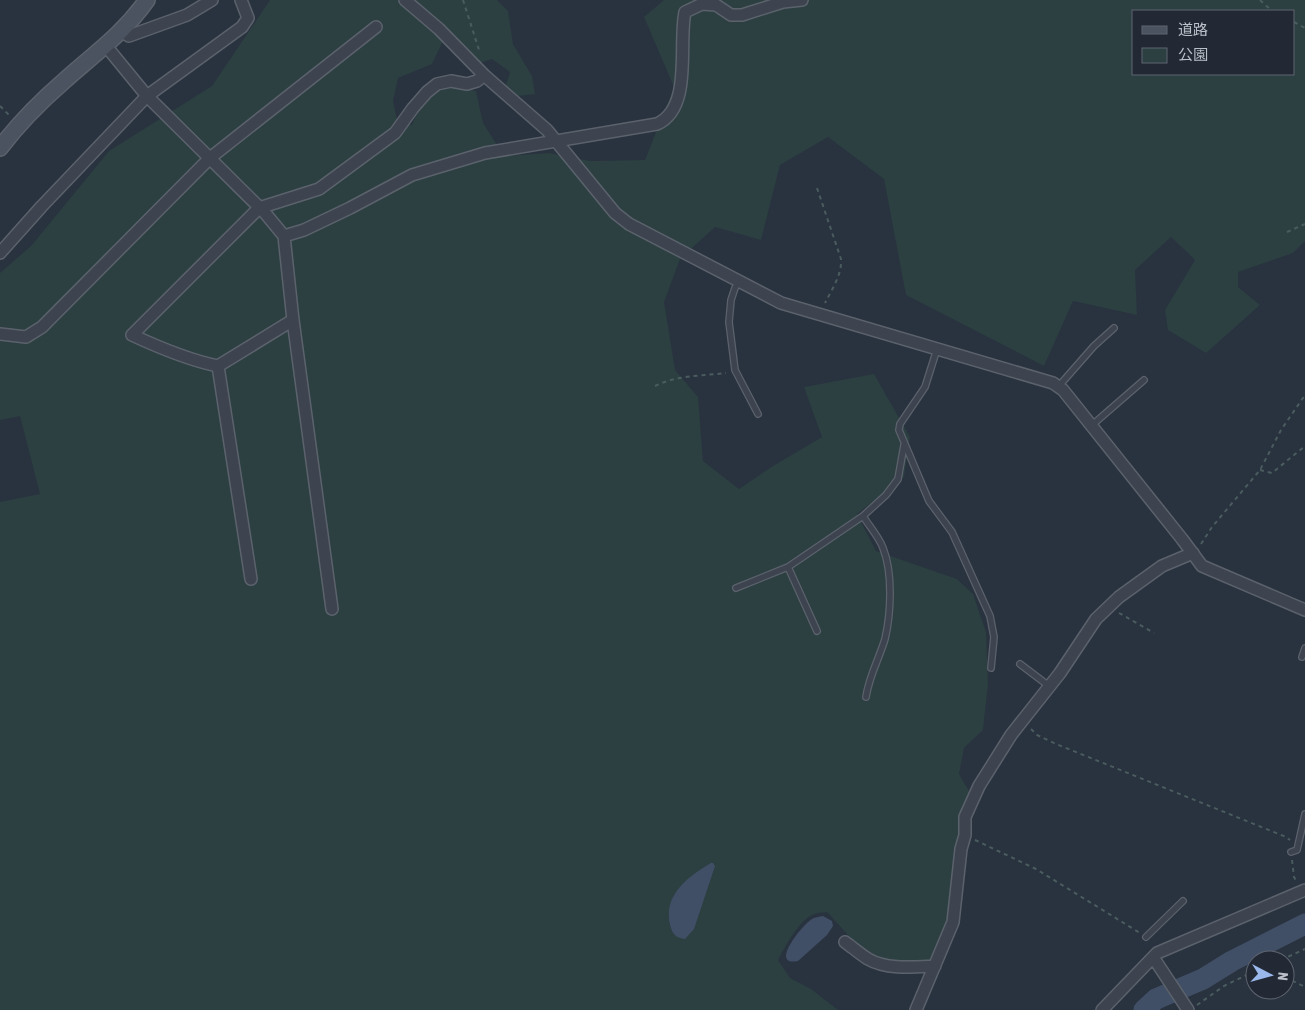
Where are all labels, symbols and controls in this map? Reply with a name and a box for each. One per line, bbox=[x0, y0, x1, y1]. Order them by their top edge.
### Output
legend bbox=[1132, 10, 1295, 75]
text: 道路 bbox=[1178, 21, 1208, 38]
text: 公園 bbox=[1178, 46, 1208, 63]
north arrow bbox=[1245, 950, 1295, 1000]
text: N bbox=[1275, 971, 1291, 981]

